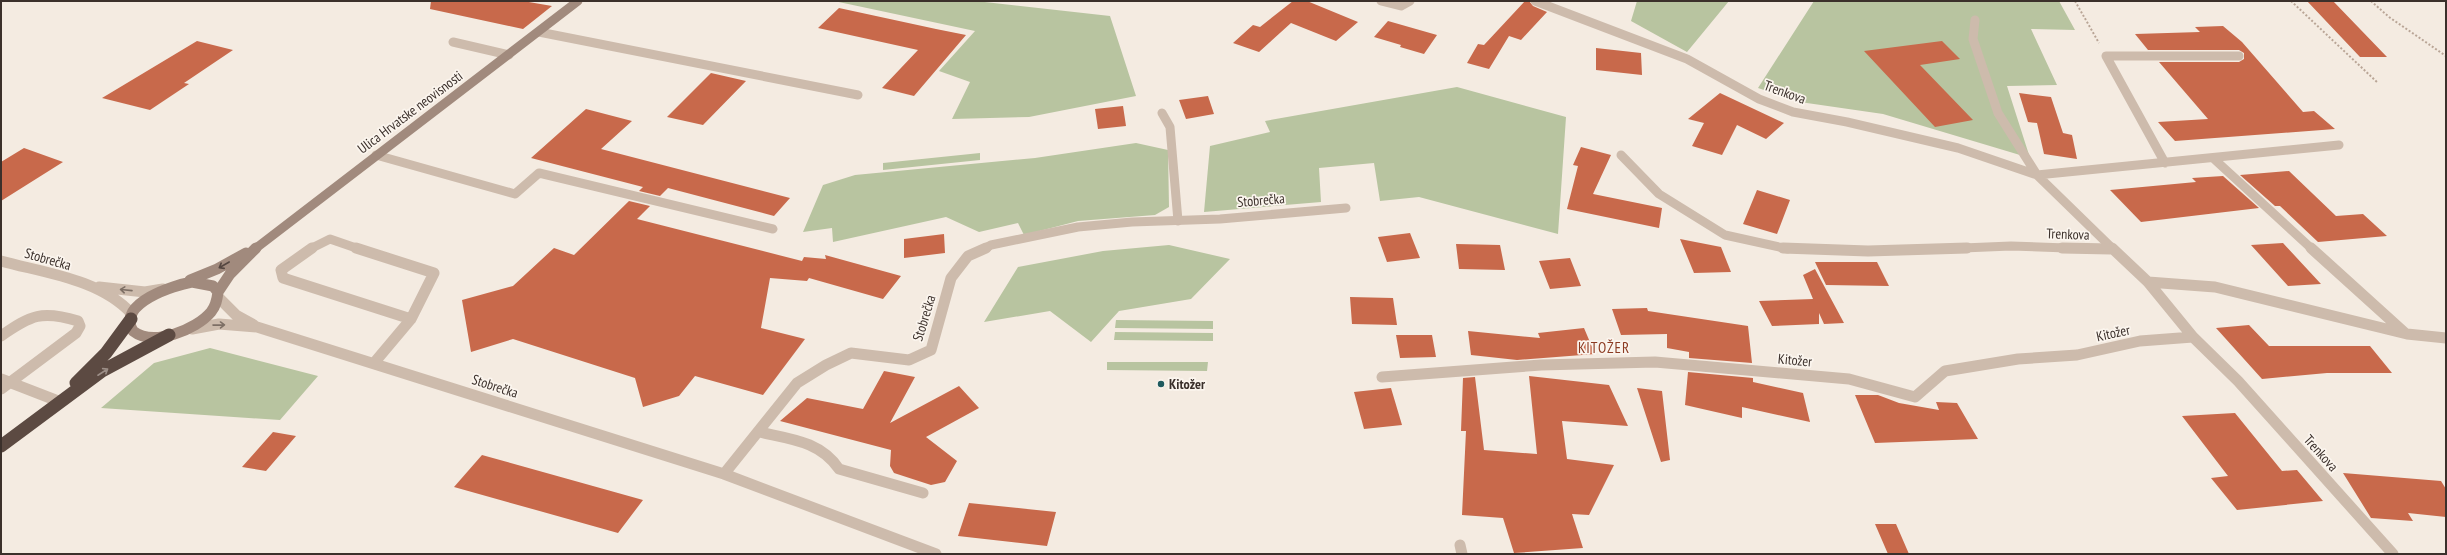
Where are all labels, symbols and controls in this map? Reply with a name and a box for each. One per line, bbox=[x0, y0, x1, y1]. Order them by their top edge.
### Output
street label: Ulica Hrvatske neovisnosti bbox=[354, 67, 466, 157]
street label: Trenkova bbox=[1762, 76, 1808, 108]
street label: Stobrečka bbox=[1237, 189, 1285, 211]
street label: Trenkova bbox=[2046, 224, 2090, 244]
street label: Stobrečka bbox=[23, 244, 73, 274]
one-way arrow bbox=[218, 262, 230, 270]
one-way arrow bbox=[120, 287, 133, 294]
street label: Stobrečka bbox=[908, 293, 940, 343]
one-way arrow bbox=[212, 321, 225, 329]
street label: Kitožer bbox=[2094, 321, 2132, 345]
district label: KITOŽER bbox=[1578, 338, 1630, 357]
street label: Kitožer bbox=[1777, 350, 1813, 370]
one-way arrow bbox=[97, 367, 109, 375]
street label: Stobrečka bbox=[470, 370, 520, 402]
place label: Kitožer bbox=[1169, 375, 1206, 393]
marker: Kitožer bbox=[1156, 379, 1166, 389]
street label: Trenkova bbox=[2300, 431, 2342, 475]

